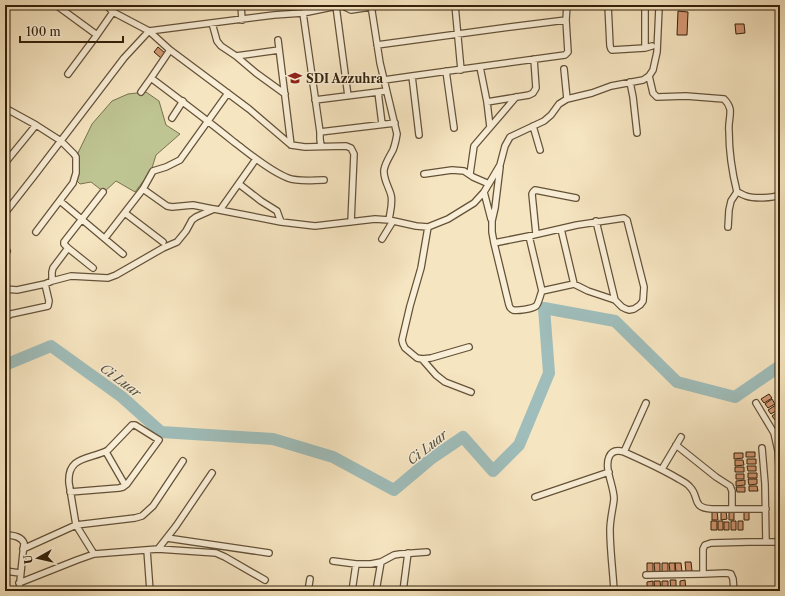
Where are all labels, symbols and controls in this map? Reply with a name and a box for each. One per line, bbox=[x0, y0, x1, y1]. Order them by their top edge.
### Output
scale bar bbox=[20, 18, 123, 44]
text: 100 m bbox=[26, 24, 61, 39]
school or university icon: SDI Azzuhra bbox=[287, 70, 303, 86]
place label: SDI Azzuhra bbox=[306, 71, 384, 86]
water label: Ci Luar bbox=[97, 360, 145, 401]
water label: Ci Luar bbox=[404, 426, 451, 468]
north arrow bbox=[18, 538, 58, 578]
text: U bbox=[21, 554, 36, 565]

